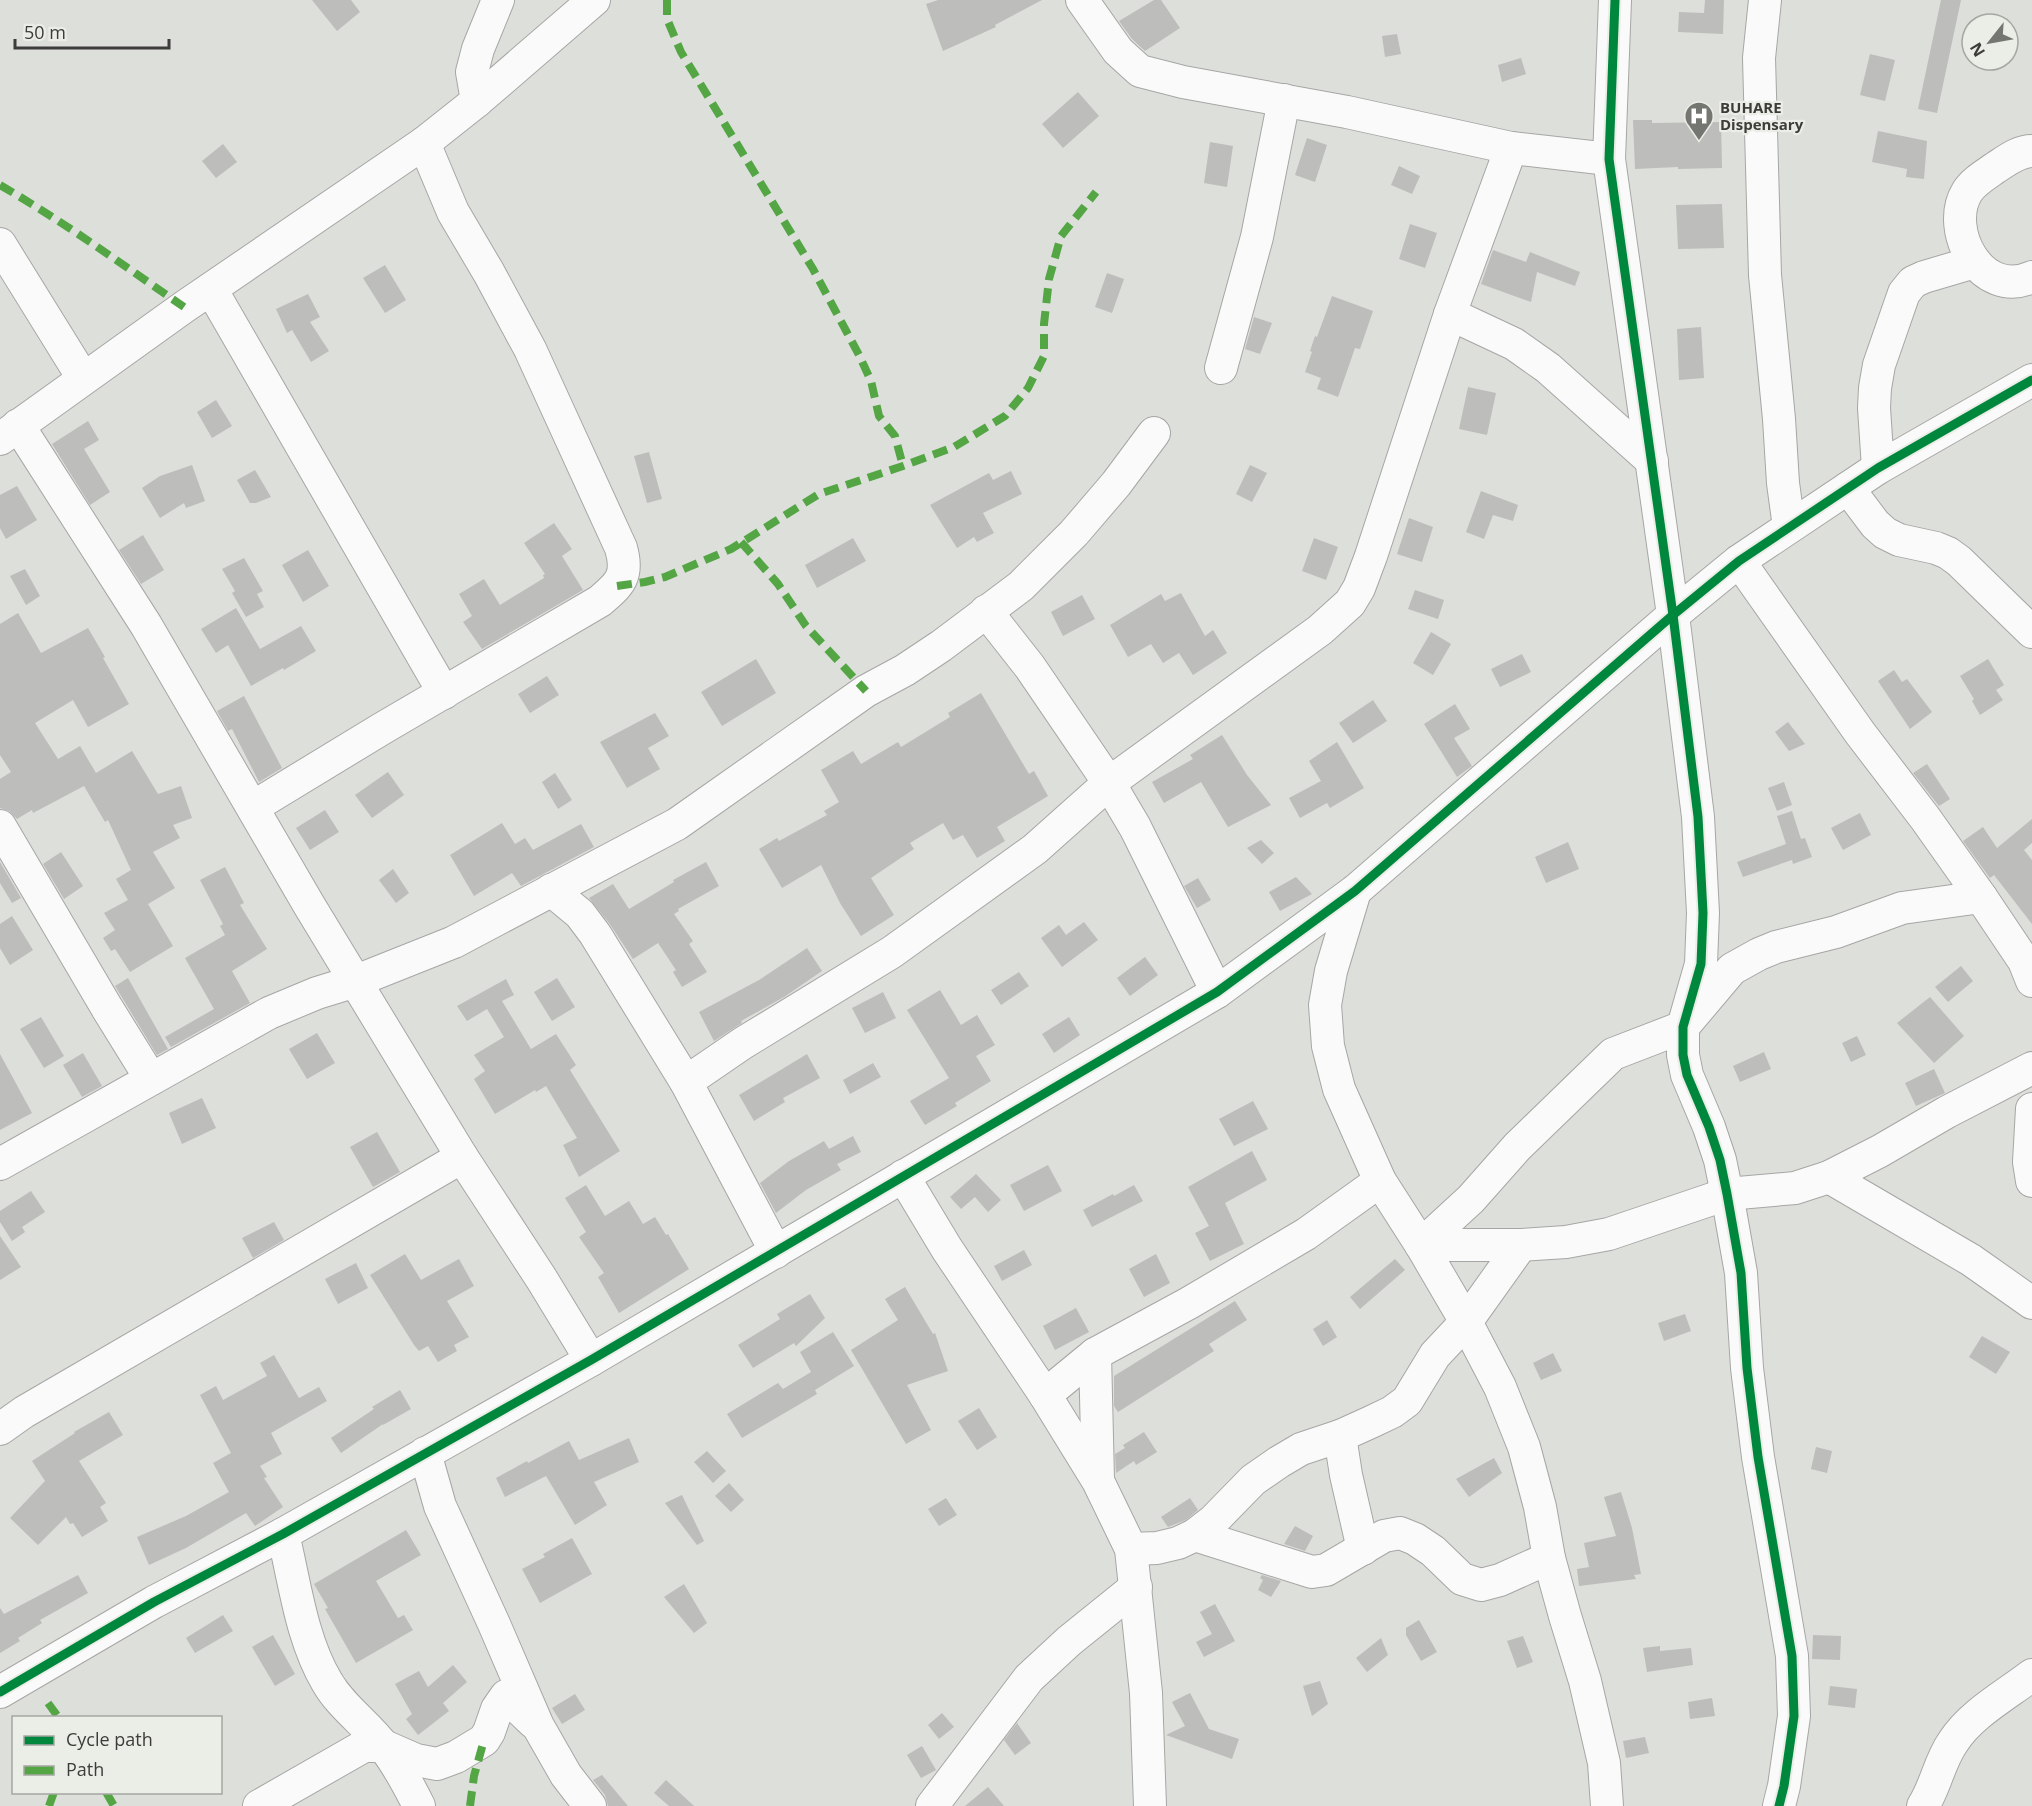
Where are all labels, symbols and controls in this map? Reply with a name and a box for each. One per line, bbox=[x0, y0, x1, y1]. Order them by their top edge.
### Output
scale bar bbox=[15, 12, 170, 50]
north arrow bbox=[1960, 12, 2020, 72]
text: 50 m bbox=[24, 20, 66, 44]
text: N bbox=[1964, 38, 1990, 61]
place label: BUHARE Dispensary bbox=[1720, 97, 1804, 134]
hospital icon: BUHARE Dispensary bbox=[1683, 100, 1715, 142]
legend bbox=[12, 1716, 222, 1794]
text: Cycle path bbox=[66, 1727, 153, 1751]
text: Path bbox=[66, 1757, 104, 1781]

